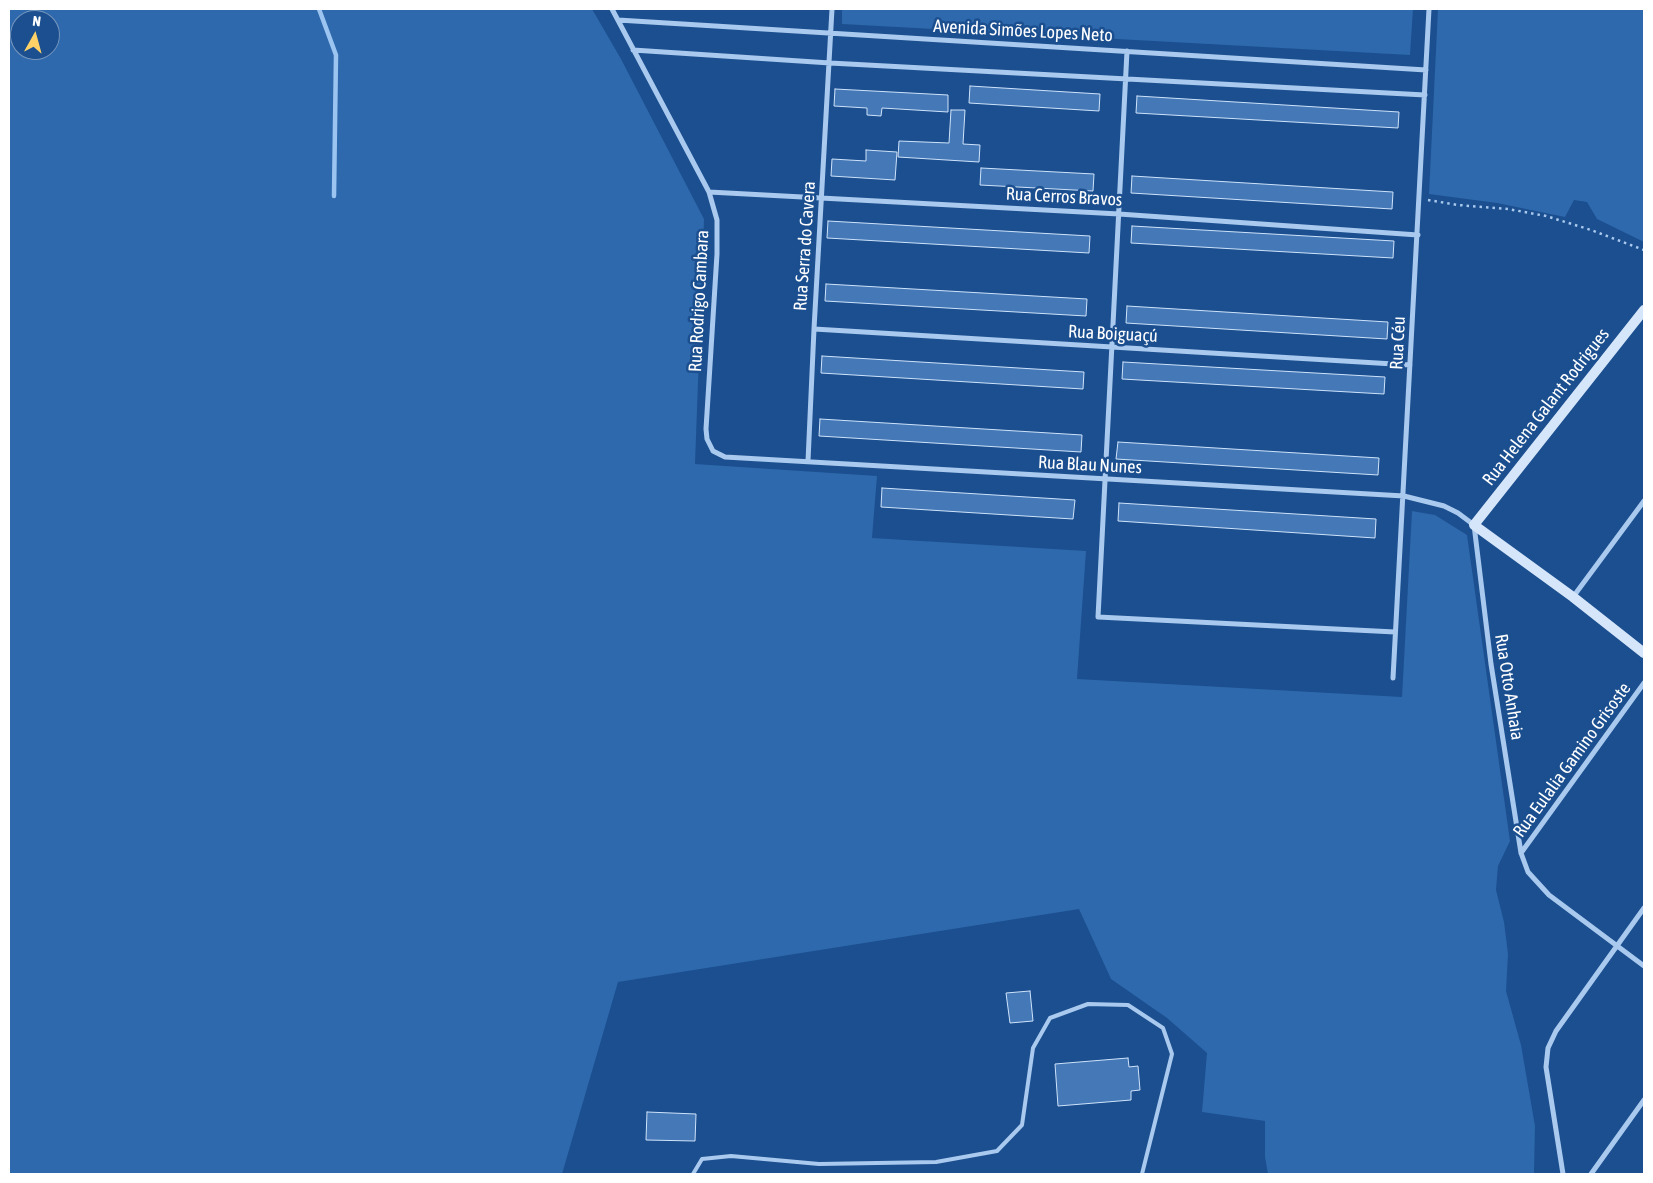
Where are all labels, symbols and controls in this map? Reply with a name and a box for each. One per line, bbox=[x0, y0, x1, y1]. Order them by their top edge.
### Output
north arrow bbox=[10, 10, 60, 60]
text: N bbox=[32, 13, 42, 30]
street label: Avenida Simões Lopes Neto bbox=[933, 16, 1113, 46]
street label: Rua Serra do Cavera bbox=[790, 180, 820, 312]
street label: Rua Cerros Bravos bbox=[1005, 183, 1123, 211]
street label: Rua Rodrigo Cambara bbox=[685, 230, 713, 372]
street label: Rua Céu bbox=[1386, 316, 1410, 370]
street label: Rua Boiguaçú bbox=[1068, 321, 1158, 347]
street label: Rua Helena Galant Rodrigues bbox=[1478, 324, 1614, 490]
street label: Rua Blau Nunes bbox=[1038, 451, 1142, 479]
street label: Rua Otto Anhaia bbox=[1490, 632, 1528, 742]
street label: Rua Eulalia Gamino Grisoste bbox=[1509, 679, 1635, 841]

